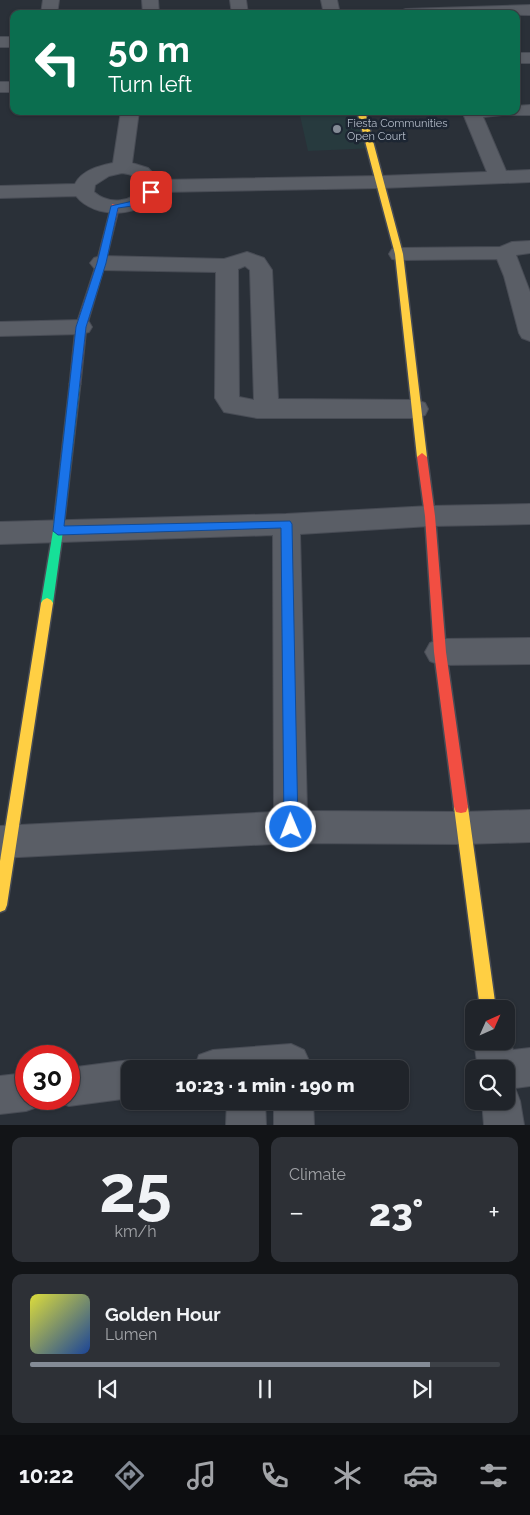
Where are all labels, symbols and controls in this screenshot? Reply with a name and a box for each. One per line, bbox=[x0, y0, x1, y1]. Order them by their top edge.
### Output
text: 50 m bbox=[108, 29, 190, 70]
icon: left bbox=[25, 30, 90, 95]
text: Turn left bbox=[108, 71, 192, 97]
place label: Fiesta Communities Open Court bbox=[347, 117, 448, 143]
marker: Fiesta Communities Open Court bbox=[331, 123, 343, 135]
pin bbox=[130, 171, 172, 213]
icon: arrive bbox=[137, 178, 165, 206]
position arrow bbox=[264, 800, 316, 852]
north arrow bbox=[465, 1000, 515, 1050]
map controls bbox=[465, 1000, 515, 1110]
speed limit sign: 30 bbox=[15, 1045, 80, 1110]
button: search bbox=[465, 1060, 515, 1110]
text: 10:23 · 1 min · 190 m bbox=[175, 1074, 355, 1096]
text: 25 bbox=[99, 1151, 172, 1227]
text: Climate bbox=[289, 1165, 346, 1184]
text: 23° bbox=[369, 1190, 423, 1235]
text: − bbox=[289, 1196, 304, 1229]
text: + bbox=[488, 1196, 500, 1229]
text: km/h bbox=[114, 1222, 157, 1241]
text: Golden Hour bbox=[105, 1303, 221, 1325]
text: Lumen bbox=[105, 1325, 157, 1344]
icon: previous bbox=[94, 1375, 122, 1403]
icon: pause bbox=[251, 1375, 279, 1403]
icon: next bbox=[408, 1375, 436, 1403]
icon: directions bbox=[112, 1458, 147, 1493]
icon: music bbox=[184, 1458, 219, 1493]
icon: phone bbox=[257, 1458, 292, 1493]
icon: climate bbox=[330, 1458, 365, 1493]
icon: car bbox=[403, 1458, 438, 1493]
icon: filters bbox=[476, 1458, 511, 1493]
text: 10:22 bbox=[19, 1462, 74, 1488]

